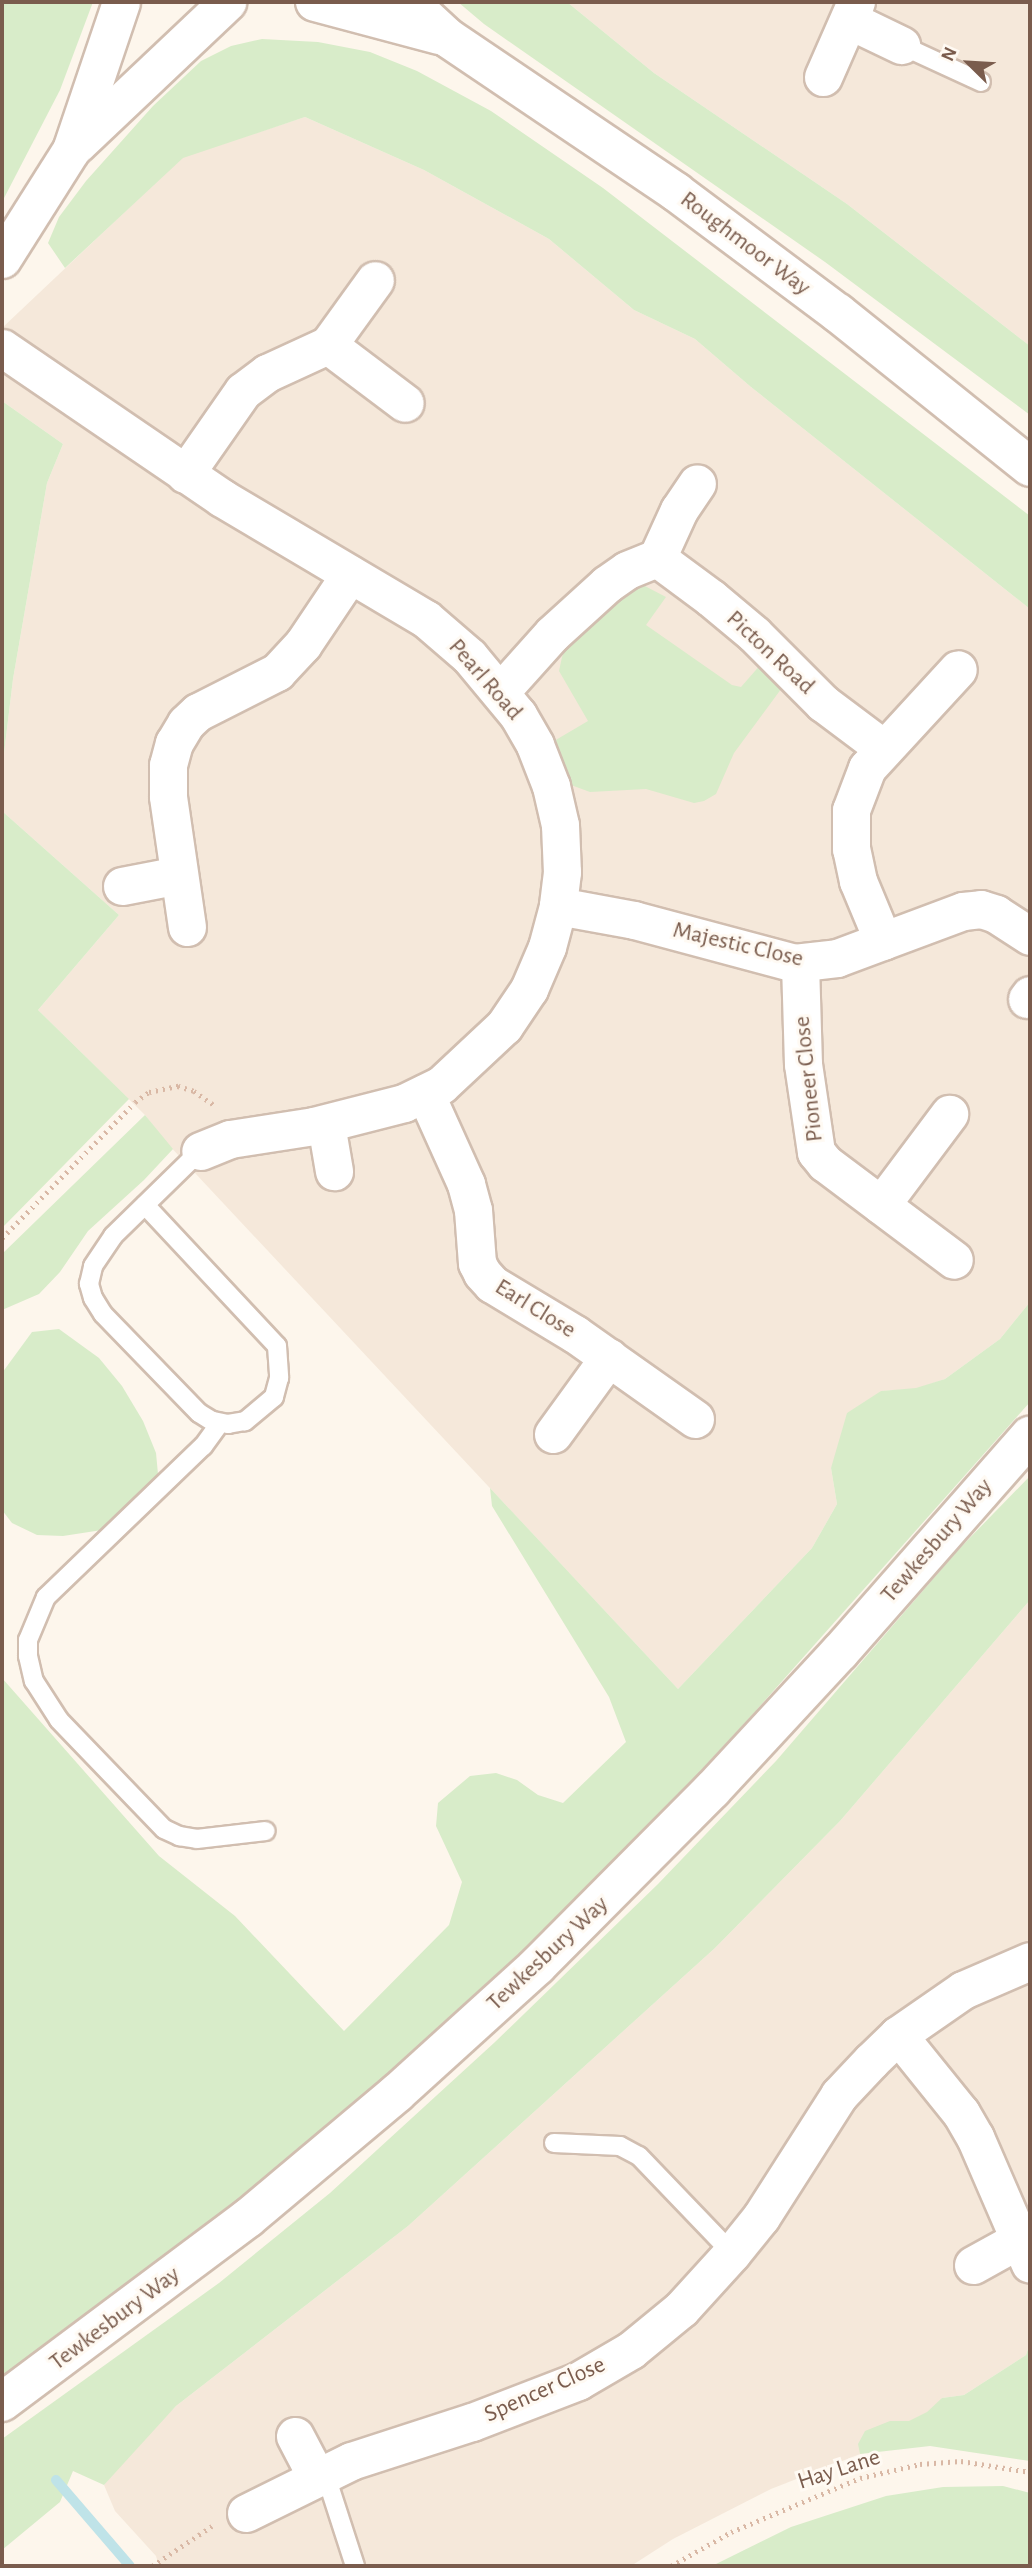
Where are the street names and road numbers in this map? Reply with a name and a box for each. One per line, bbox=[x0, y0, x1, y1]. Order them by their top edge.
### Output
street label: Roughmoor Way bbox=[674, 186, 816, 302]
street label: Picton Road bbox=[720, 605, 820, 701]
street label: Pearl Road bbox=[442, 633, 528, 727]
street label: Majestic Close bbox=[670, 916, 806, 974]
street label: Pioneer Close bbox=[788, 1015, 830, 1143]
street label: Earl Close bbox=[489, 1273, 581, 1345]
street label: Tewkesbury Way bbox=[875, 1473, 999, 1609]
street label: Tewkesbury Way bbox=[481, 1890, 615, 2018]
street label: Tewkesbury Way bbox=[44, 2261, 186, 2377]
street label: Spencer Close bbox=[480, 2351, 610, 2429]
street label: Hay Lane bbox=[794, 2443, 884, 2497]

